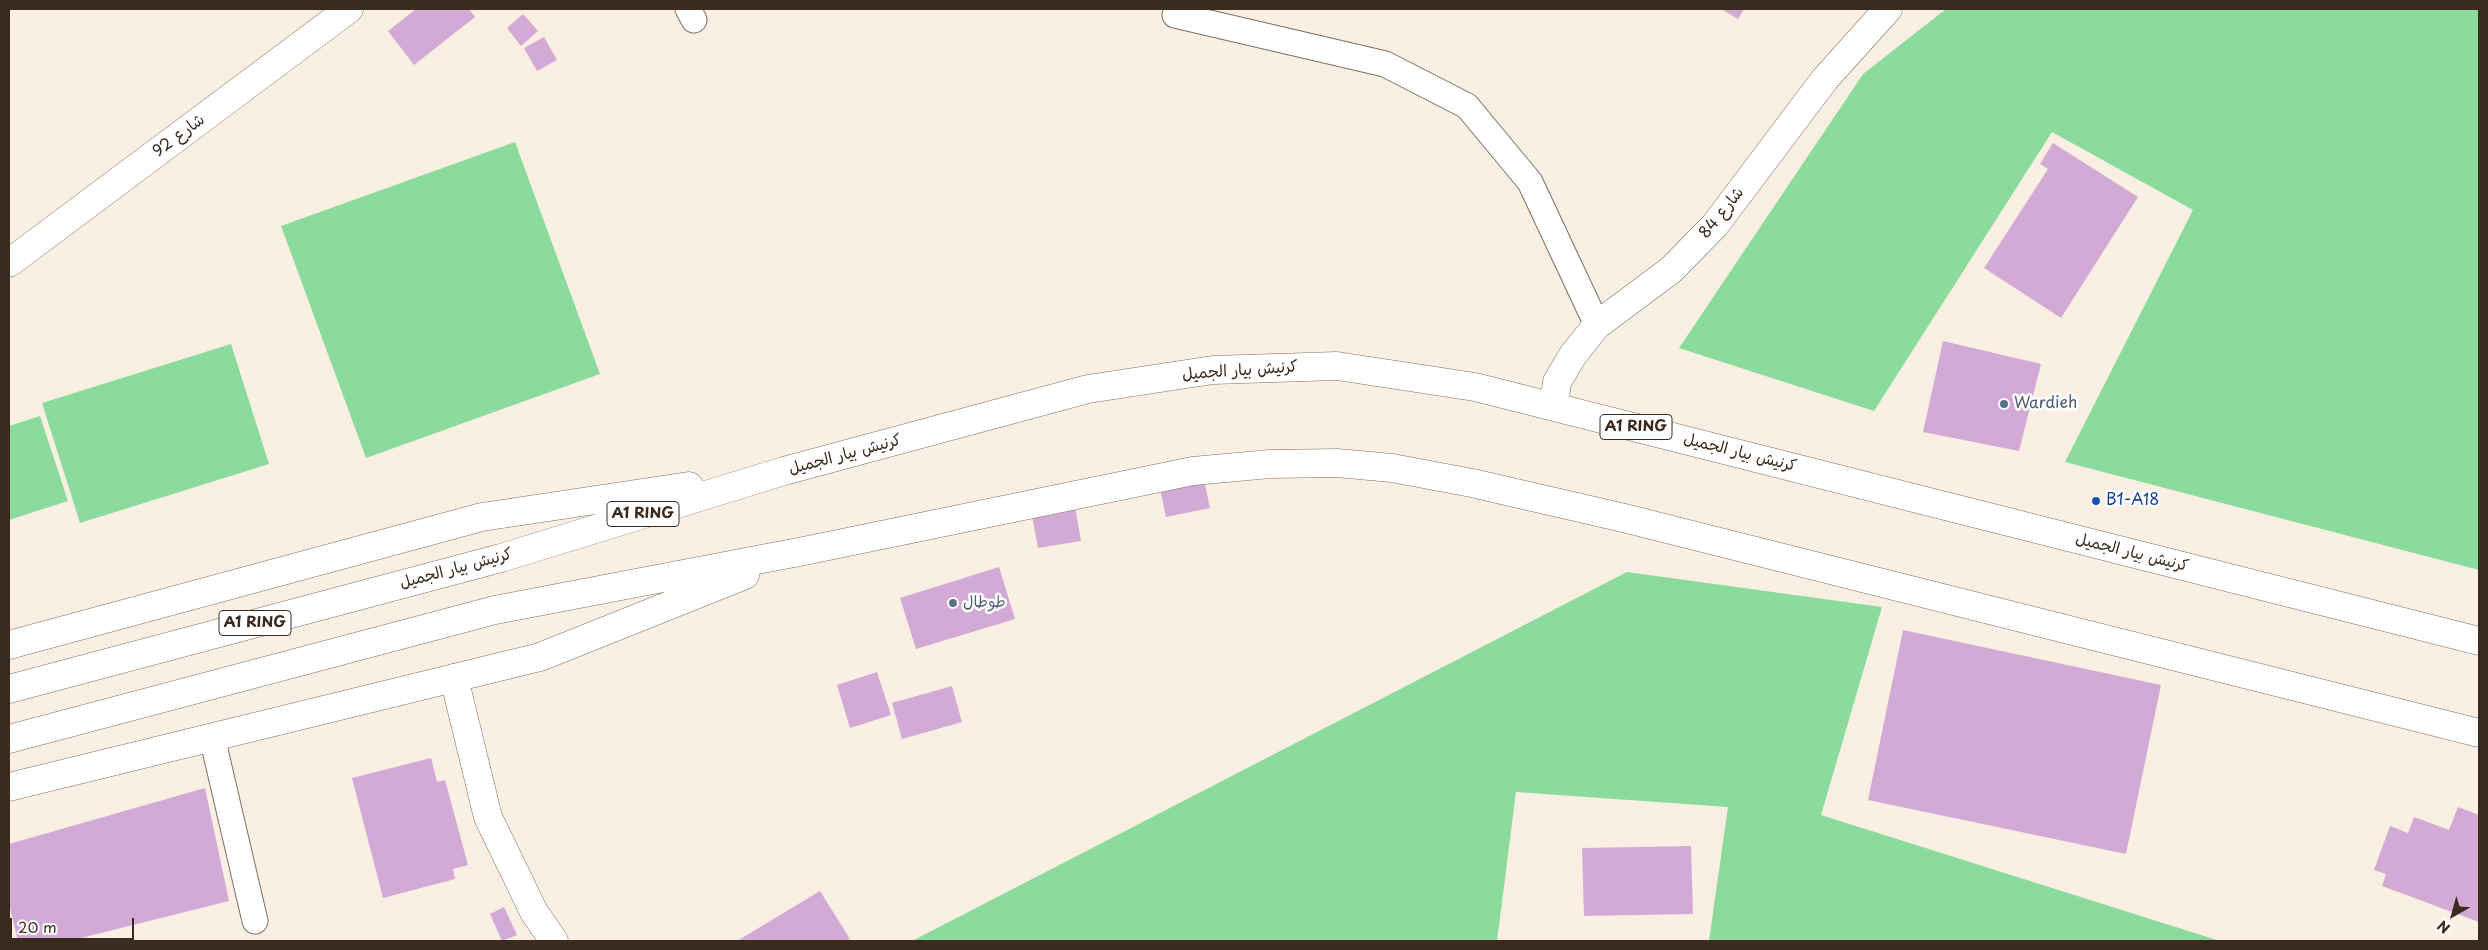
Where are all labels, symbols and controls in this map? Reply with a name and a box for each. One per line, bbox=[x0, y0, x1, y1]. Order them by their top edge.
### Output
street label: شارع 92 bbox=[149, 110, 209, 162]
street label: شارع 84 bbox=[1696, 183, 1748, 243]
street label: كرنيش بيار الجميل bbox=[1182, 357, 1298, 385]
place label: Wardieh bbox=[2014, 394, 2077, 414]
marker: Wardieh bbox=[1998, 398, 2010, 410]
road number: A1 RING bbox=[1600, 414, 1672, 440]
street label: كرنيش بيار الجميل bbox=[1682, 430, 1798, 476]
street label: كرنيش بيار الجميل bbox=[787, 431, 903, 479]
place label: B1-A18 bbox=[2106, 491, 2159, 511]
marker: B1-A18 bbox=[2090, 495, 2102, 507]
road number: A1 RING bbox=[607, 502, 679, 526]
street label: كرنيش بيار الجميل bbox=[2074, 530, 2190, 576]
street label: كرنيش بيار الجميل bbox=[398, 545, 514, 593]
place label: طوطال bbox=[963, 593, 1006, 613]
marker: طوطال bbox=[947, 597, 959, 609]
road number: A1 RING bbox=[219, 610, 291, 636]
north arrow bbox=[2428, 890, 2478, 940]
scale bar bbox=[12, 908, 136, 940]
text: 20 m bbox=[18, 915, 57, 938]
text: N bbox=[2433, 916, 2454, 939]

